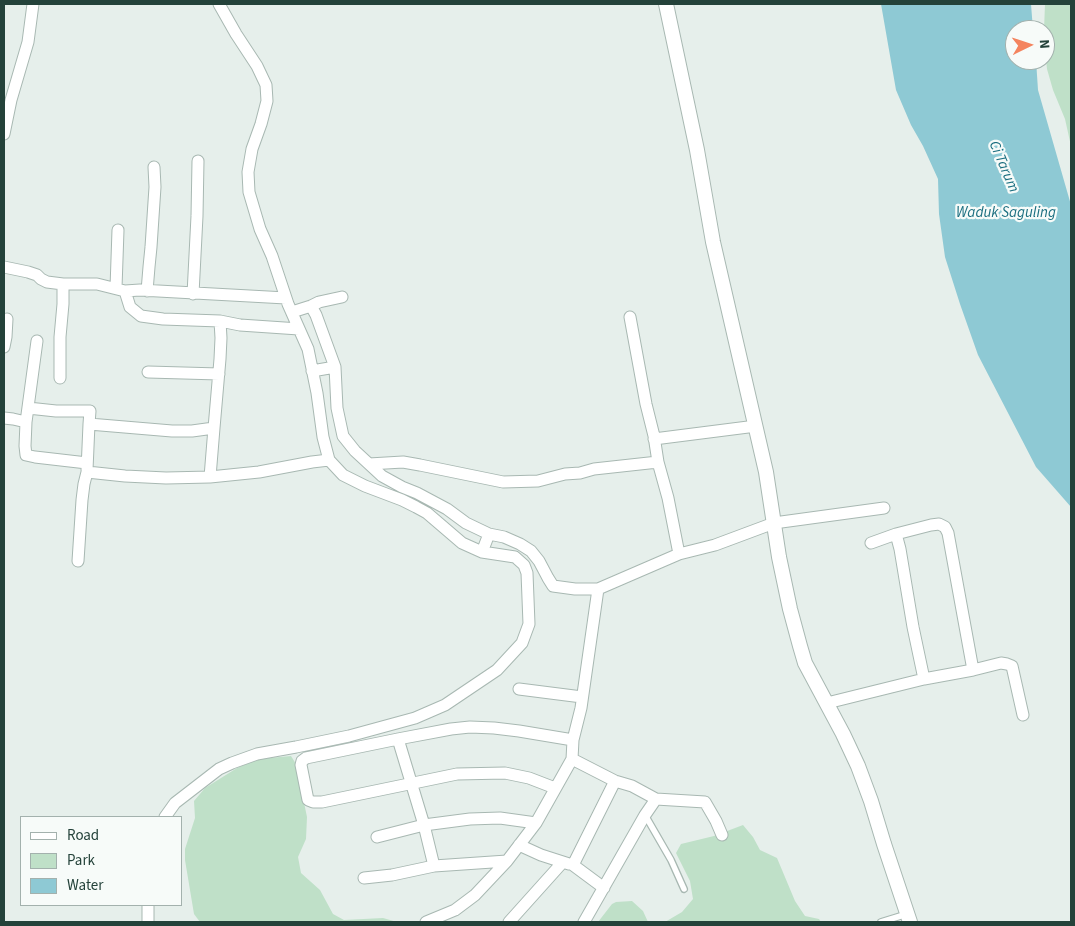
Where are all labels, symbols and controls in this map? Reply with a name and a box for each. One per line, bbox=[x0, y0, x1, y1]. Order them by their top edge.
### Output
north arrow bbox=[1005, 20, 1055, 70]
text: N bbox=[1034, 39, 1054, 49]
water label: Ci Tarum bbox=[984, 138, 1022, 196]
water label: Waduk Saguling bbox=[956, 205, 1056, 223]
legend bbox=[20, 816, 182, 906]
text: Road bbox=[67, 825, 99, 846]
text: Park bbox=[67, 850, 95, 871]
text: Water bbox=[67, 875, 103, 896]

